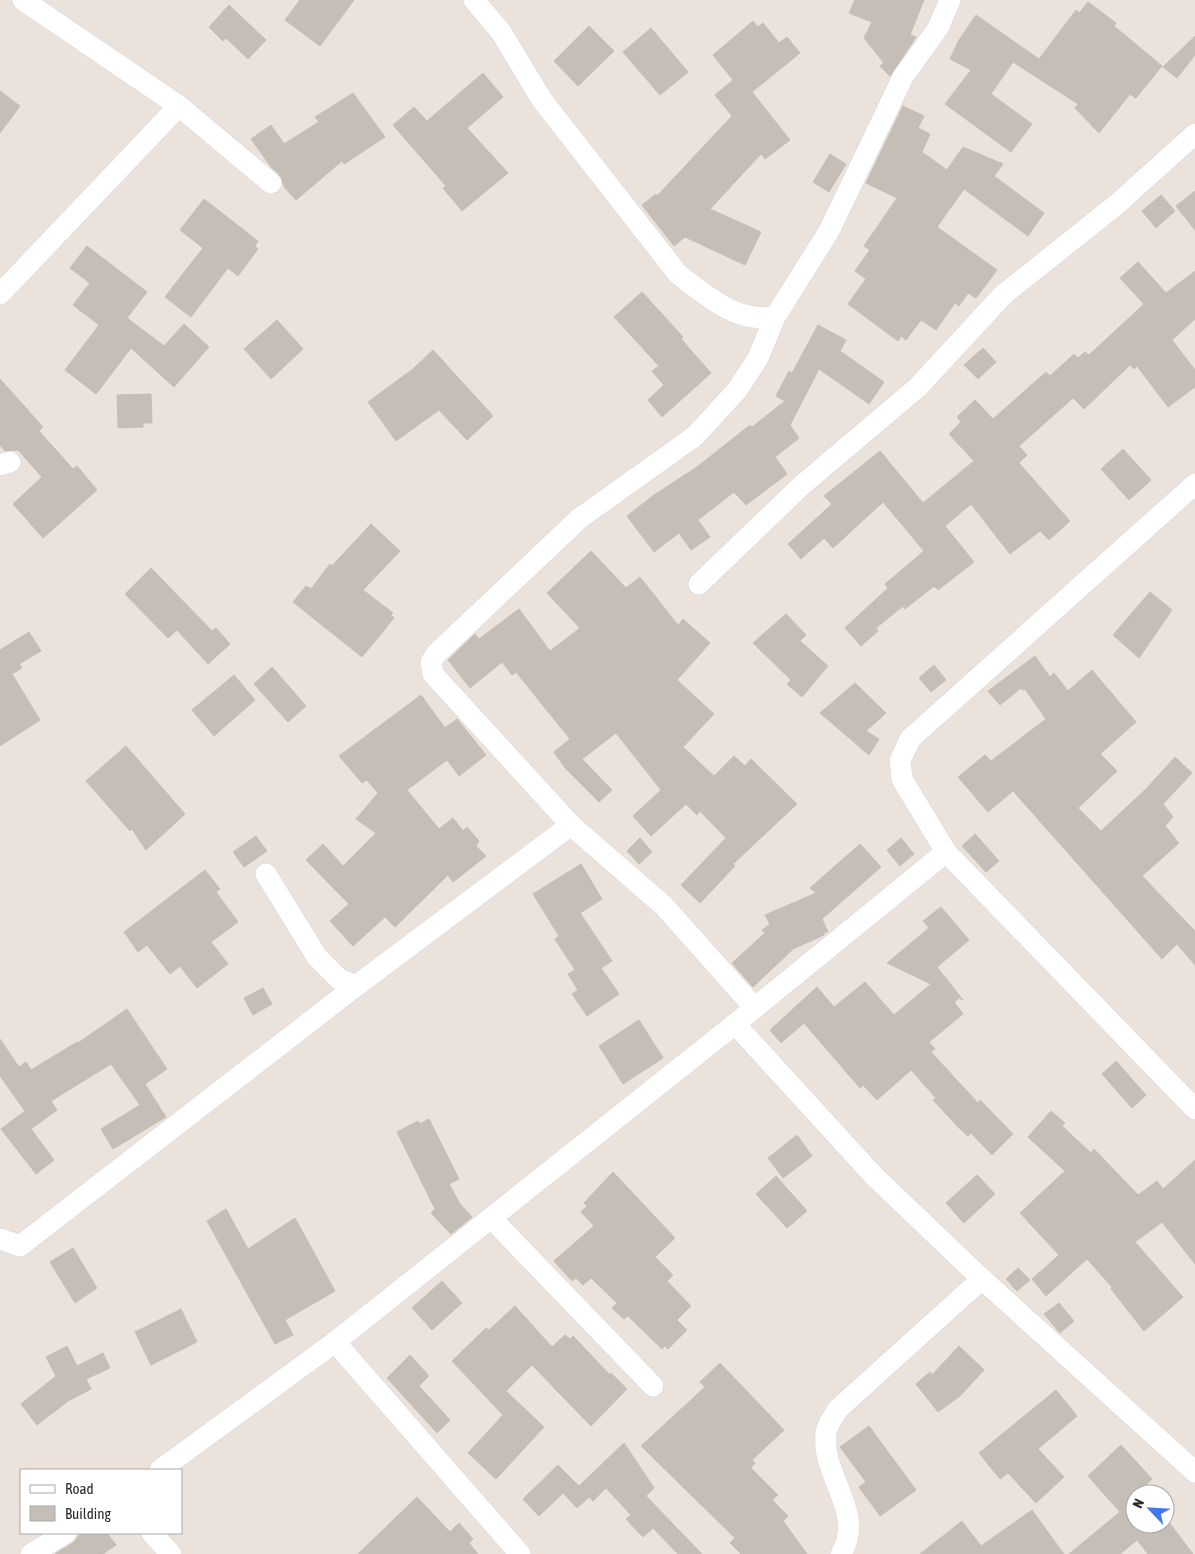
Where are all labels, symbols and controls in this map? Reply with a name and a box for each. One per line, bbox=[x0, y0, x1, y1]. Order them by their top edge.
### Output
legend bbox=[20, 1469, 182, 1534]
text: Road bbox=[65, 1480, 94, 1497]
north arrow bbox=[1125, 1484, 1175, 1534]
text: N bbox=[1129, 1496, 1147, 1511]
text: Building bbox=[65, 1505, 111, 1522]

